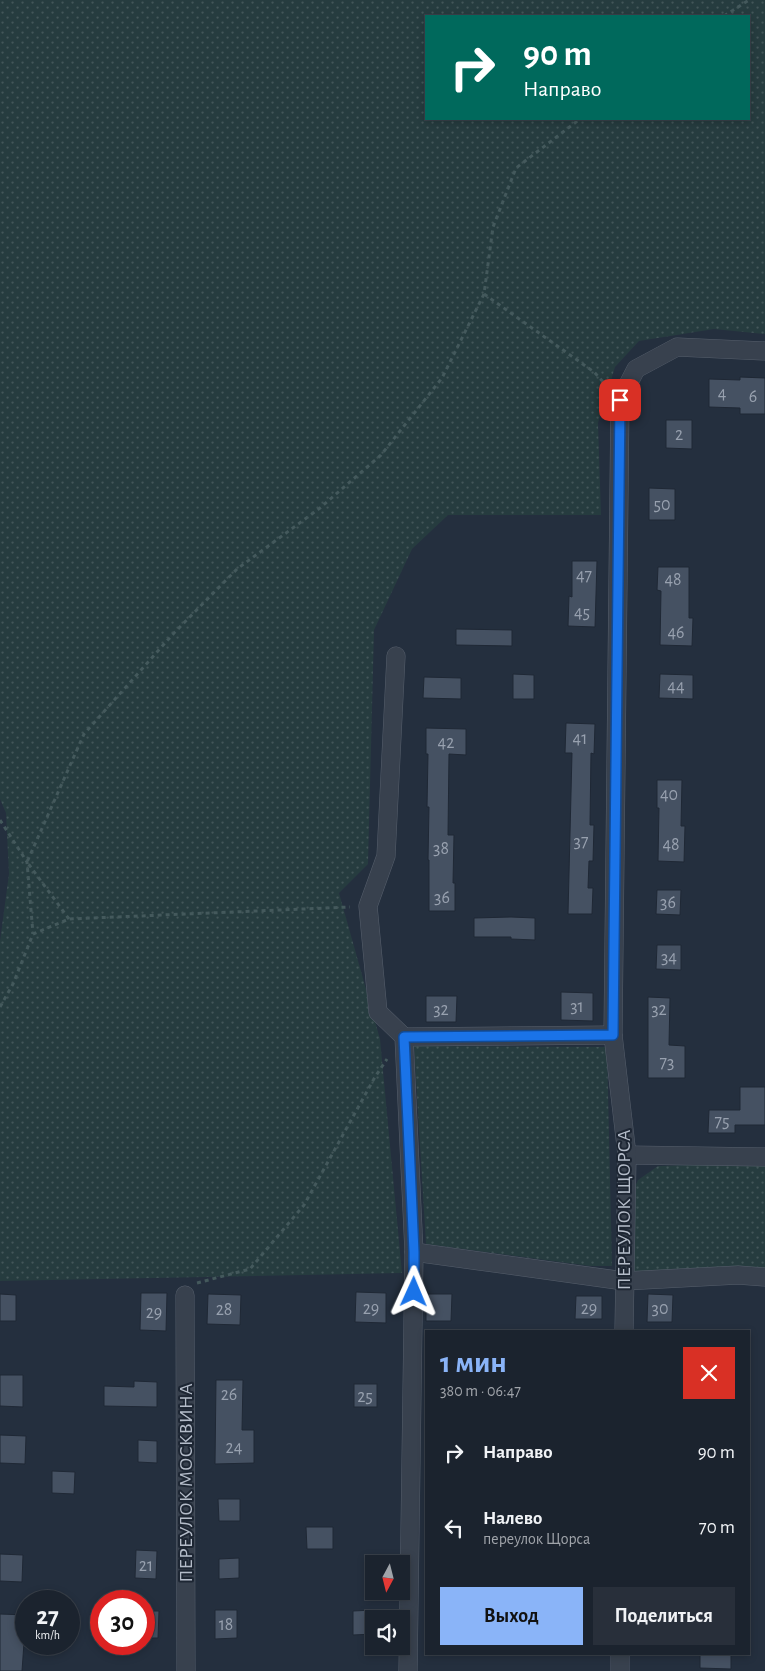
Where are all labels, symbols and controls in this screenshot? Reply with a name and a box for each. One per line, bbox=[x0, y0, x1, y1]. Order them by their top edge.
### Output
icon: right bbox=[440, 35, 505, 100]
text: 90 m bbox=[523, 37, 592, 72]
text: Направо bbox=[523, 78, 601, 100]
pin bbox=[599, 379, 641, 421]
house number: 4 bbox=[718, 385, 727, 403]
icon: arrive bbox=[606, 386, 634, 414]
house number: 6 bbox=[749, 388, 757, 406]
house number: 2 bbox=[675, 426, 683, 444]
house number: 50 bbox=[653, 496, 671, 514]
house number: 47 bbox=[576, 567, 592, 585]
house number: 48 bbox=[664, 571, 682, 589]
house number: 45 bbox=[574, 604, 590, 622]
house number: 46 bbox=[667, 624, 685, 642]
house number: 44 bbox=[667, 678, 685, 696]
house number: 41 bbox=[573, 730, 587, 748]
house number: 42 bbox=[438, 734, 454, 752]
house number: 40 bbox=[660, 786, 678, 804]
house number: 37 bbox=[574, 833, 588, 851]
house number: 48 bbox=[662, 836, 680, 854]
house number: 38 bbox=[433, 840, 449, 858]
house number: 36 bbox=[434, 889, 450, 907]
house number: 36 bbox=[660, 894, 676, 912]
house number: 34 bbox=[661, 949, 677, 967]
house number: 31 bbox=[570, 998, 584, 1016]
house number: 32 bbox=[433, 1001, 449, 1019]
house number: 32 bbox=[651, 1001, 667, 1019]
house number: 73 bbox=[660, 1054, 674, 1072]
house number: 75 bbox=[714, 1113, 730, 1131]
street label: ПЕРЕУЛОК ЩОРСА bbox=[614, 1129, 634, 1291]
position arrow bbox=[387, 1265, 439, 1317]
house number: 29 bbox=[363, 1300, 379, 1318]
house number: 29 bbox=[581, 1300, 597, 1318]
house number: 30 bbox=[652, 1300, 668, 1318]
house number: 28 bbox=[216, 1301, 232, 1319]
house number: 29 bbox=[146, 1304, 162, 1322]
button: close bbox=[683, 1347, 735, 1399]
text: 1 мин bbox=[440, 1348, 507, 1378]
street label: ПЕРЕУЛОК МОСКВИНА bbox=[176, 1383, 196, 1583]
text: 380 m · 06:47 bbox=[440, 1383, 521, 1399]
house number: 26 bbox=[221, 1386, 237, 1404]
house number: 25 bbox=[357, 1388, 373, 1406]
house number: 24 bbox=[226, 1439, 243, 1457]
icon: right bbox=[440, 1439, 468, 1467]
text: Направо bbox=[483, 1443, 553, 1462]
text: 90 m bbox=[698, 1443, 735, 1462]
text: Налево bbox=[483, 1509, 542, 1528]
icon: left bbox=[440, 1514, 468, 1542]
text: 70 m bbox=[699, 1518, 735, 1537]
text: переулок Щорса bbox=[483, 1531, 590, 1547]
north arrow bbox=[365, 1555, 410, 1600]
map controls bbox=[365, 1555, 410, 1655]
house number: 21 bbox=[139, 1557, 153, 1575]
button: Выход bbox=[440, 1587, 583, 1645]
button: Поделиться bbox=[593, 1587, 735, 1645]
speed limit sign: 30 bbox=[90, 1590, 155, 1655]
text: 27 bbox=[36, 1604, 59, 1629]
button: sound bbox=[365, 1610, 410, 1655]
house number: 18 bbox=[219, 1616, 233, 1634]
text: km/h bbox=[35, 1629, 60, 1641]

